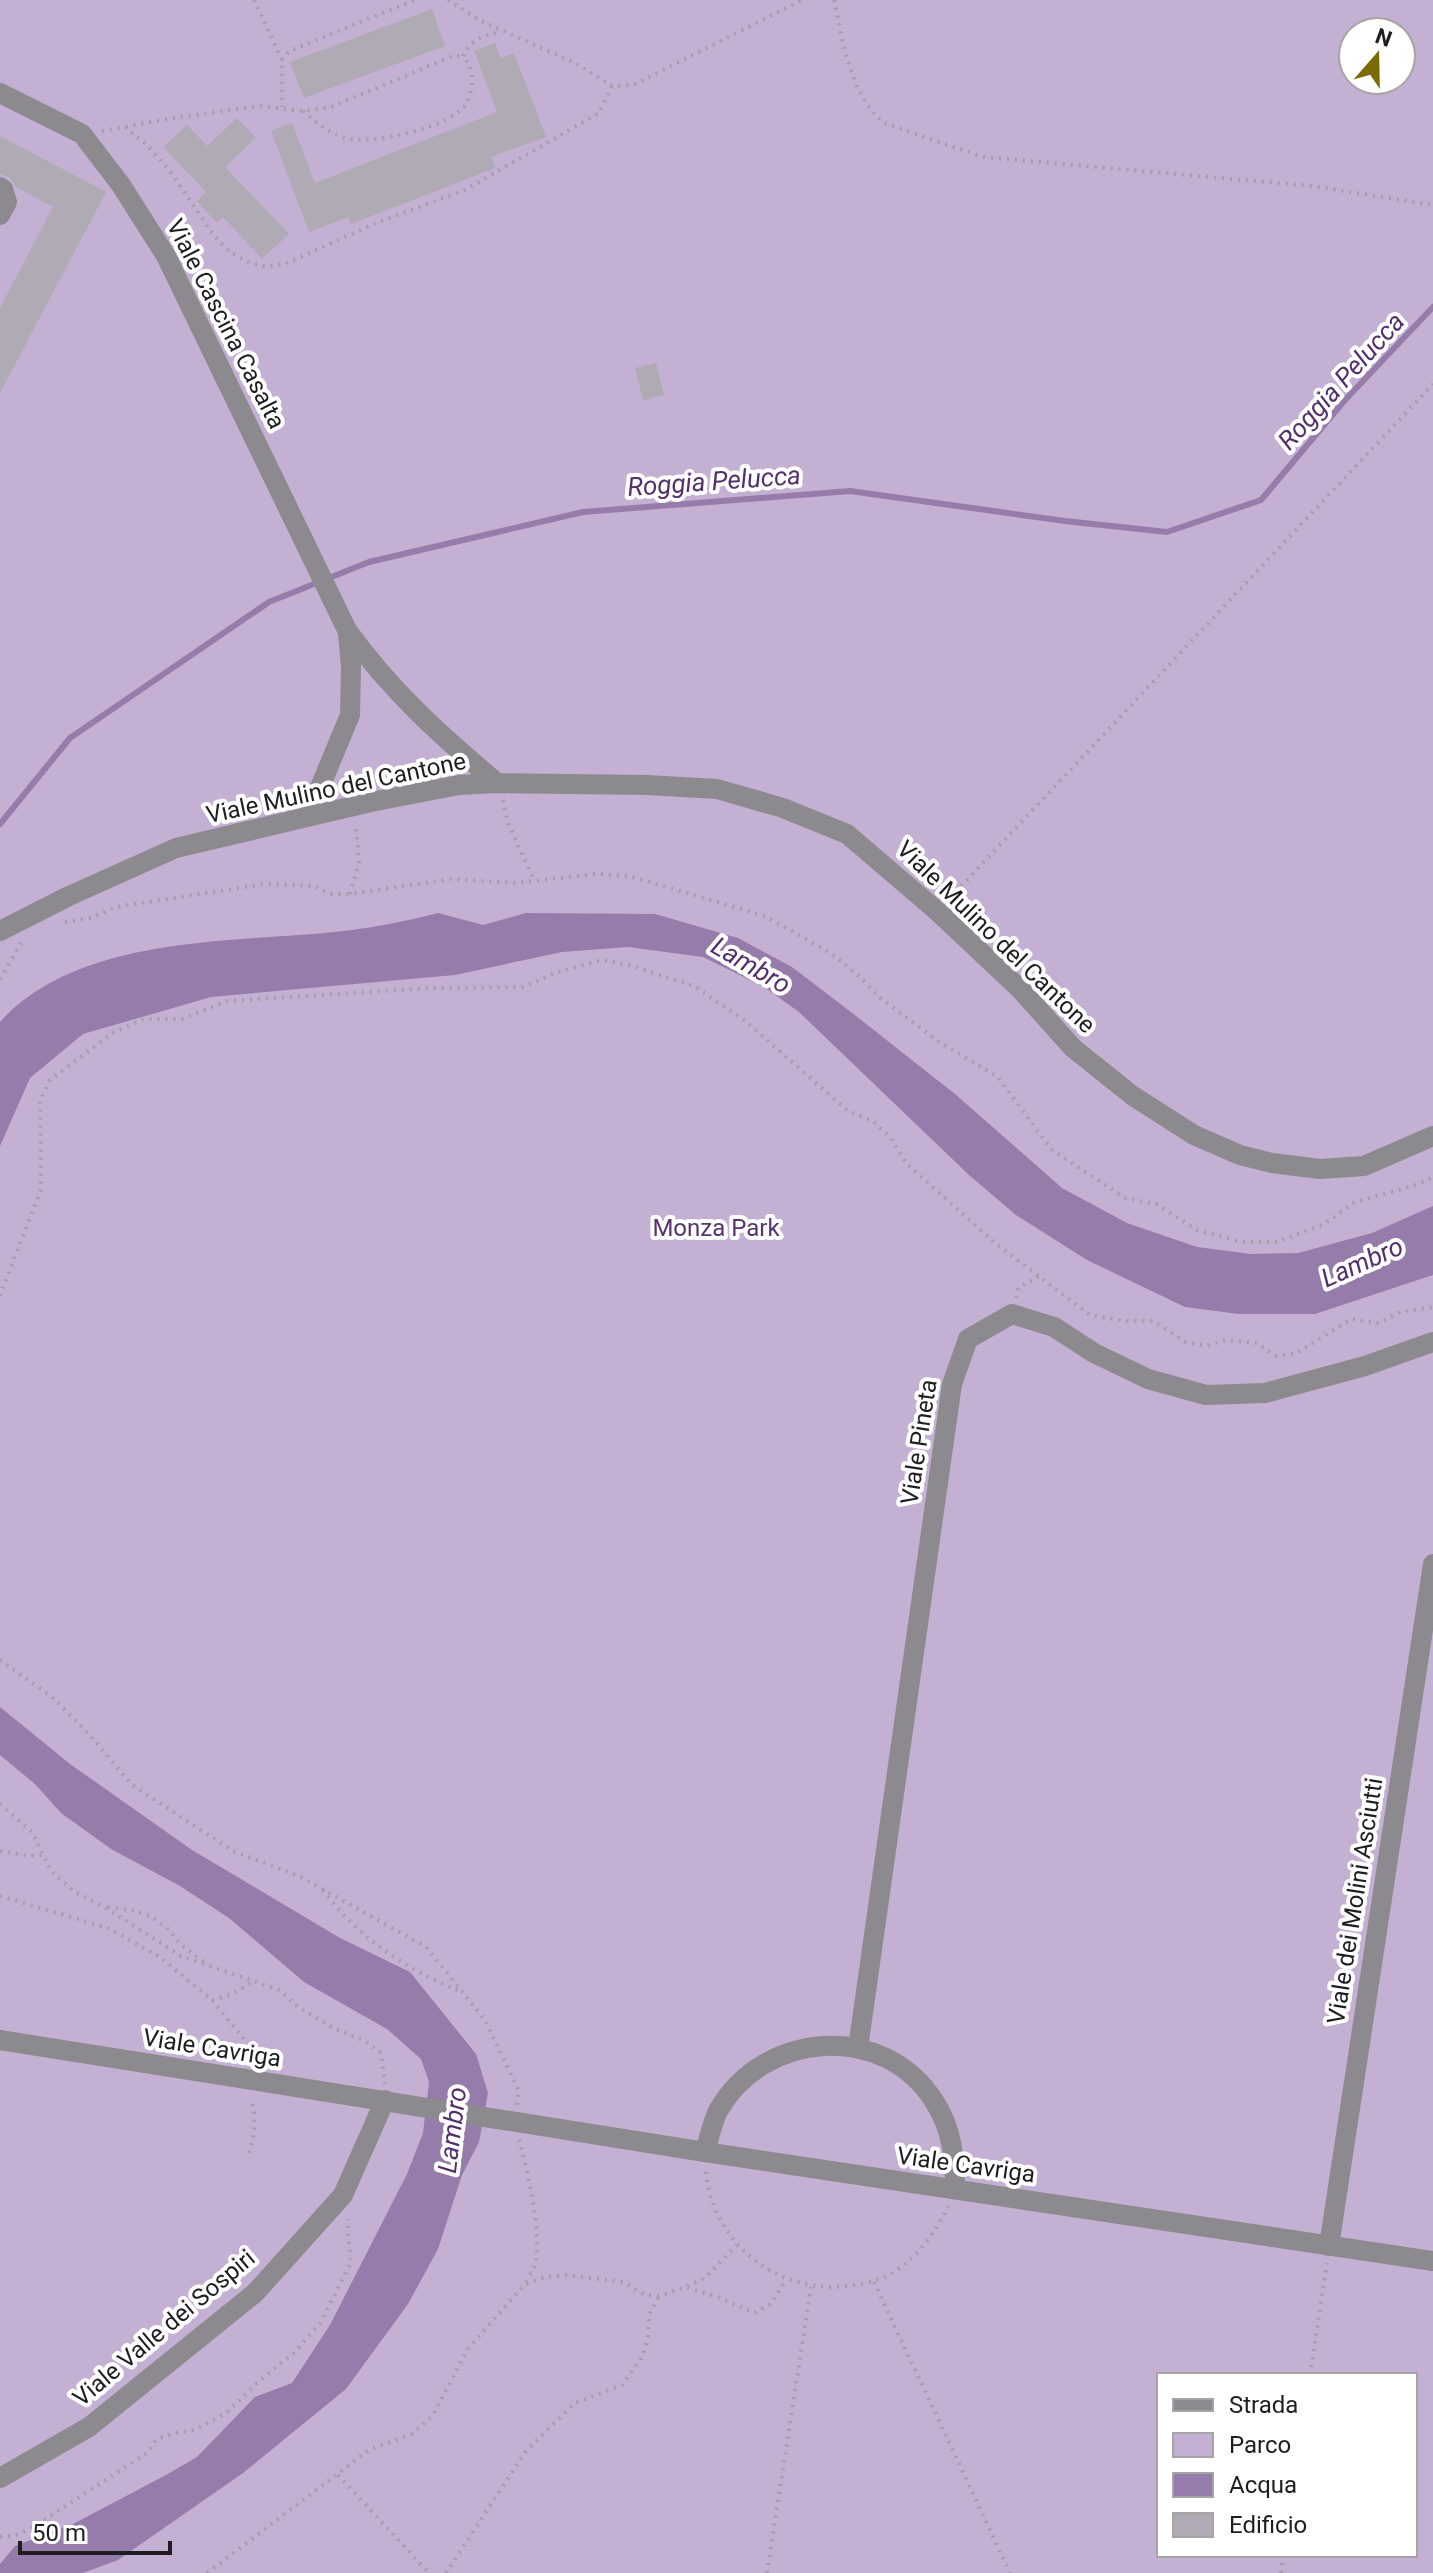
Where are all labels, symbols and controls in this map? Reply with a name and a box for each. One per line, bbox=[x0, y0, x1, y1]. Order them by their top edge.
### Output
north arrow bbox=[1337, 16, 1417, 96]
text: N bbox=[1372, 23, 1395, 52]
street label: Viale Cascina Casalta bbox=[161, 215, 291, 433]
water label: Roggia Pelucca bbox=[1272, 306, 1410, 456]
water label: Roggia Pelucca bbox=[626, 460, 802, 502]
street label: Viale Mulino del Cantone bbox=[204, 747, 468, 829]
street label: Viale Mulino del Cantone bbox=[891, 835, 1101, 1039]
water label: Lambro bbox=[706, 930, 796, 1000]
park label: Monza Park bbox=[652, 1214, 780, 1242]
water label: Lambro bbox=[1316, 1231, 1408, 1293]
street label: Viale Pineta bbox=[895, 1377, 943, 1507]
street label: Viale dei Molini Asciutti bbox=[1322, 1776, 1388, 2026]
street label: Viale Cavriga bbox=[141, 2023, 283, 2073]
water label: Lambro bbox=[432, 2085, 472, 2175]
street label: Viale Cavriga bbox=[895, 2141, 1037, 2189]
street label: Viale Valle dei Sospiri bbox=[67, 2244, 261, 2412]
legend bbox=[1157, 2373, 1417, 2557]
text: Strada bbox=[1229, 2391, 1298, 2419]
text: Parco bbox=[1229, 2431, 1291, 2459]
text: Acqua bbox=[1229, 2471, 1297, 2499]
scale bar bbox=[20, 2505, 170, 2555]
text: Edificio bbox=[1229, 2511, 1307, 2539]
text: 50 m bbox=[32, 2519, 86, 2547]

